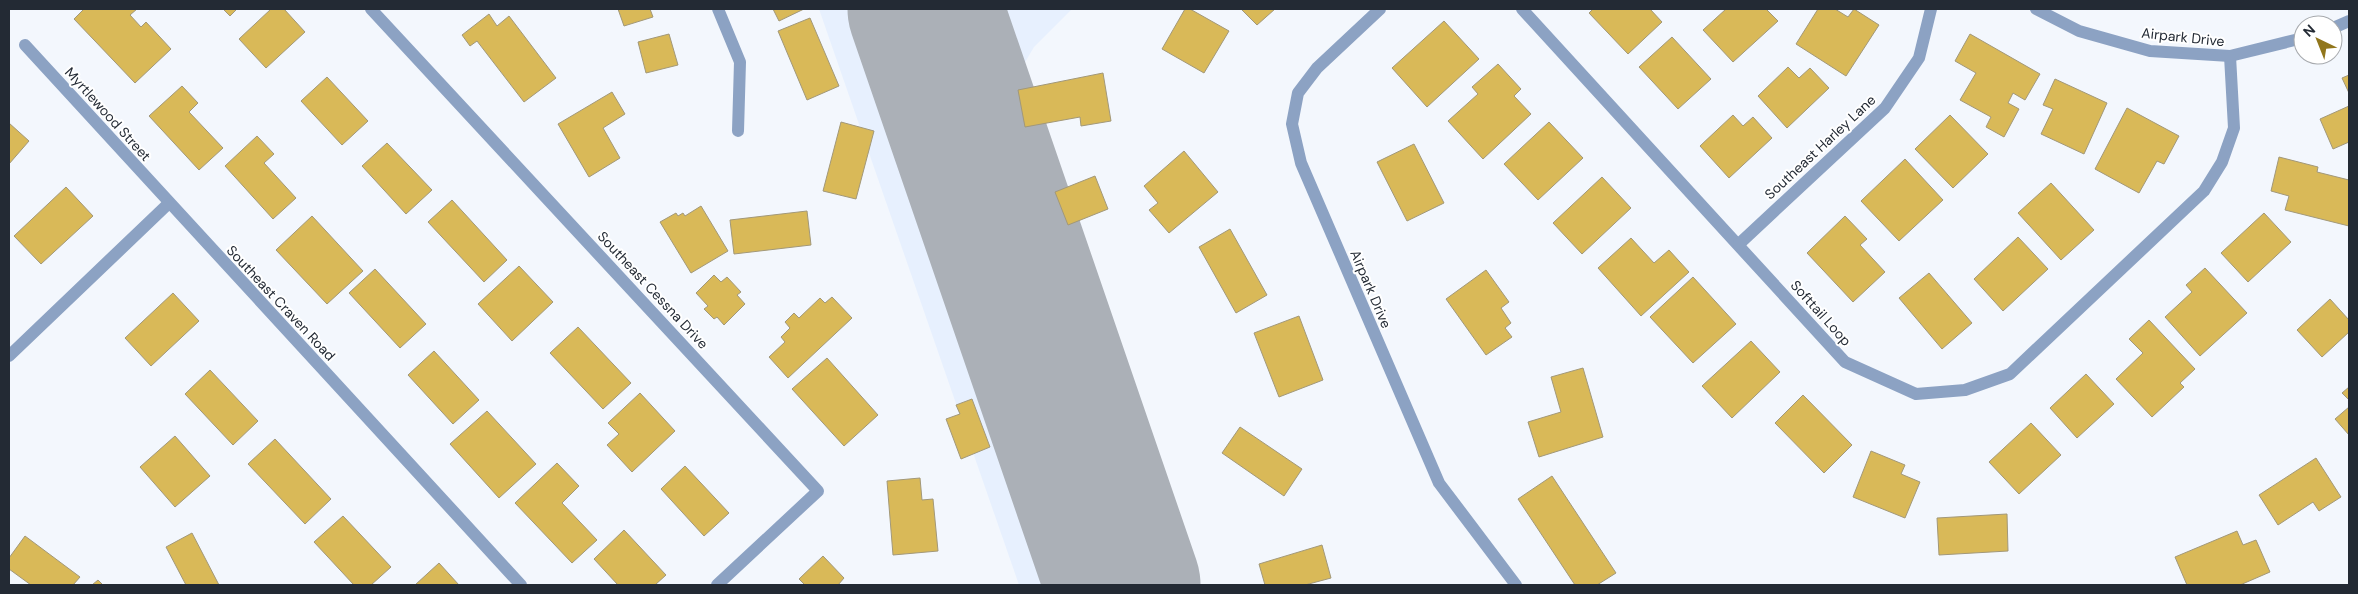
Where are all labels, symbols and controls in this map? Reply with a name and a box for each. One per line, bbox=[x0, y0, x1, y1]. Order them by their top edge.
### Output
north arrow bbox=[2293, 15, 2343, 65]
text: N bbox=[2299, 20, 2319, 41]
street label: Airpark Drive bbox=[2141, 24, 2225, 50]
street label: Myrtlewood Street bbox=[61, 63, 155, 165]
street label: Southeast Harley Lane bbox=[1761, 91, 1879, 203]
street label: Southeast Cessna Drive bbox=[594, 228, 712, 353]
street label: Southeast Craven Road bbox=[223, 242, 339, 364]
street label: Airpark Drive bbox=[1346, 247, 1396, 331]
street label: Softtail Loop bbox=[1787, 276, 1855, 350]

